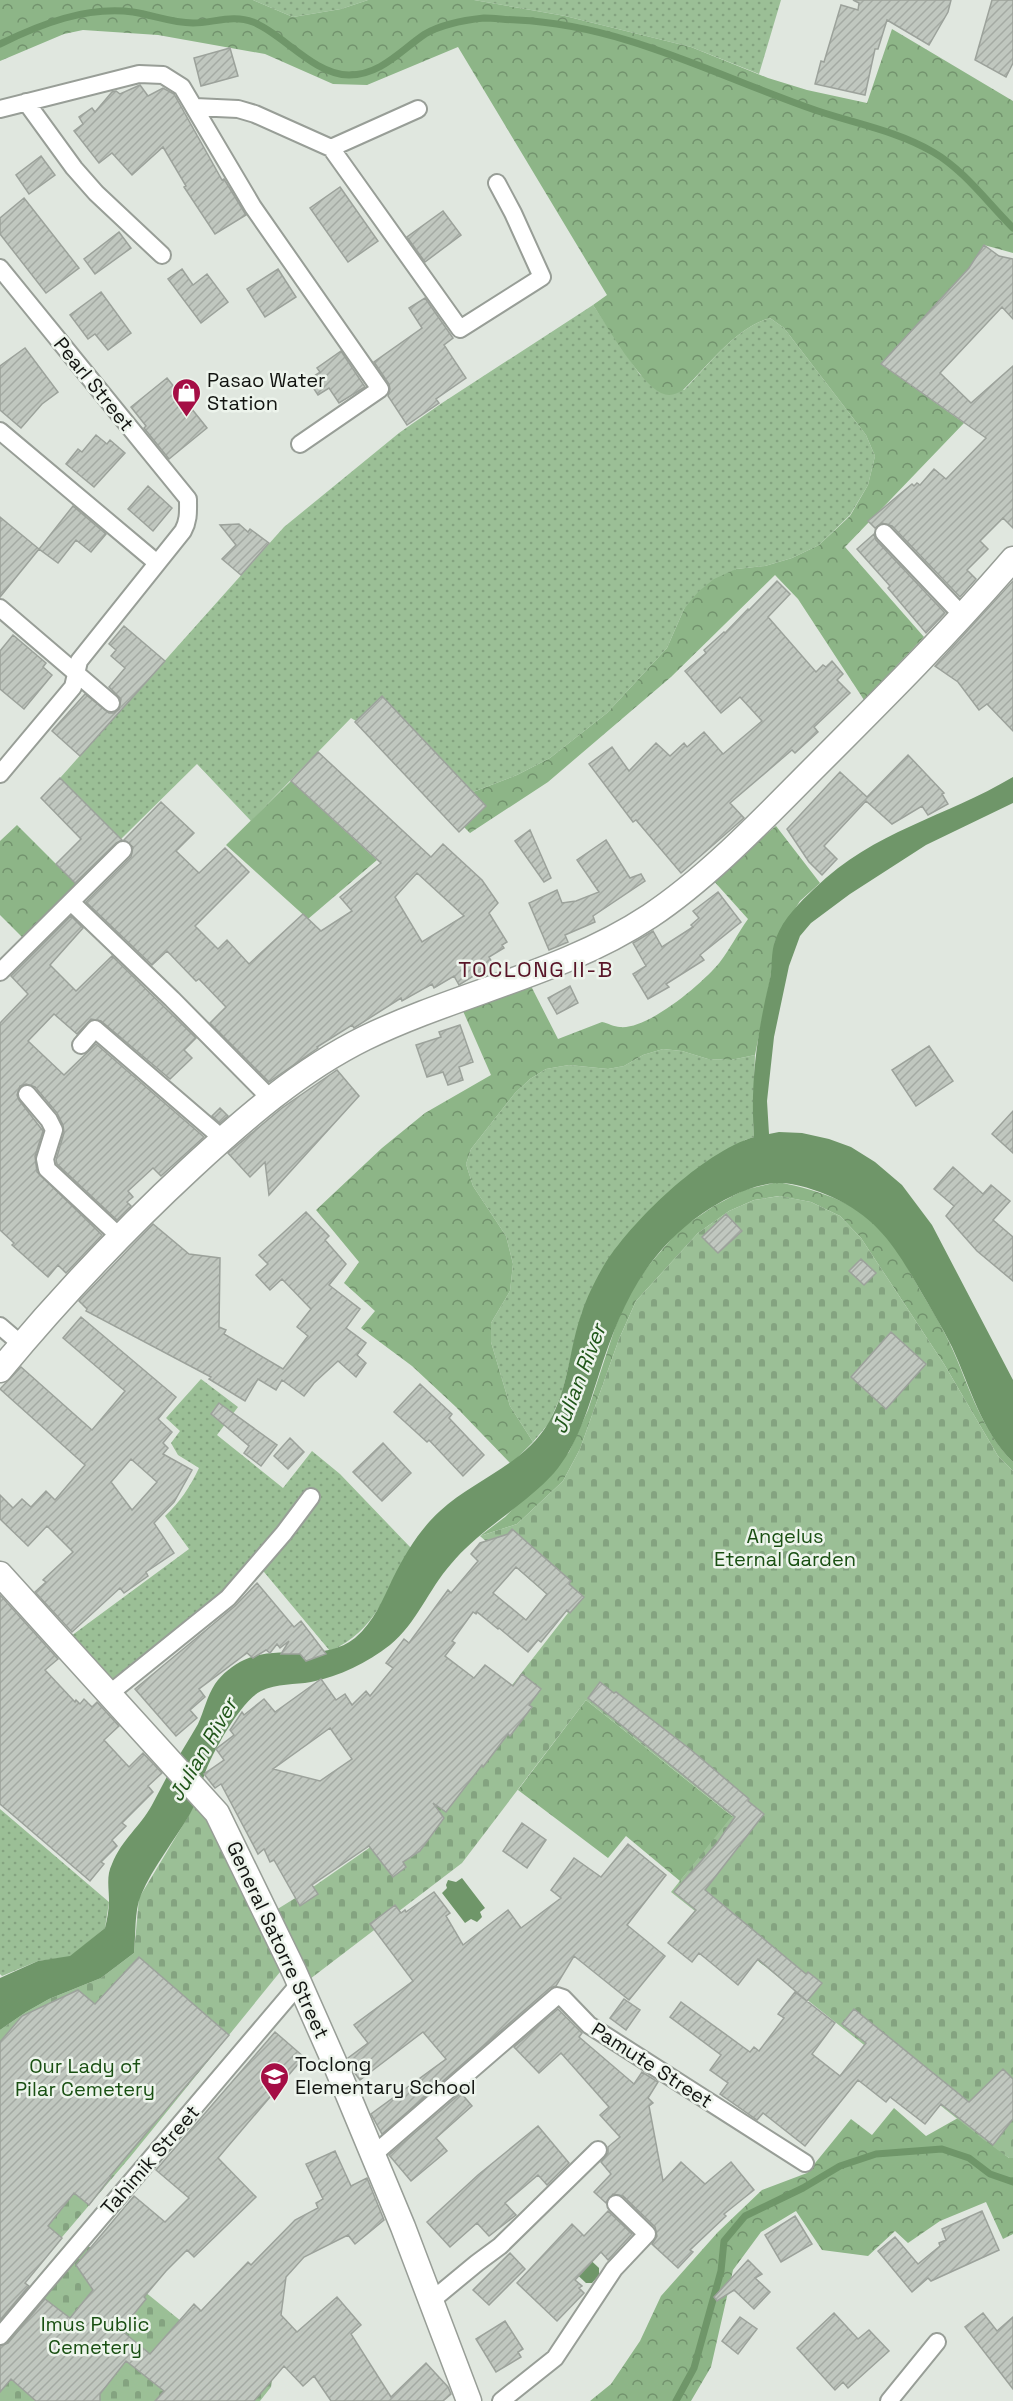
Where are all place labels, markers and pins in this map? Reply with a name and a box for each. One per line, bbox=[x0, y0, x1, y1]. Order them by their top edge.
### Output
place label: Pasao Water Station bbox=[207, 367, 326, 416]
shop icon: Pasao Water Station bbox=[170, 376, 202, 418]
place label: Toclong Elementary School bbox=[295, 2051, 476, 2100]
school or university icon: Toclong Elementary School bbox=[258, 2060, 290, 2102]

